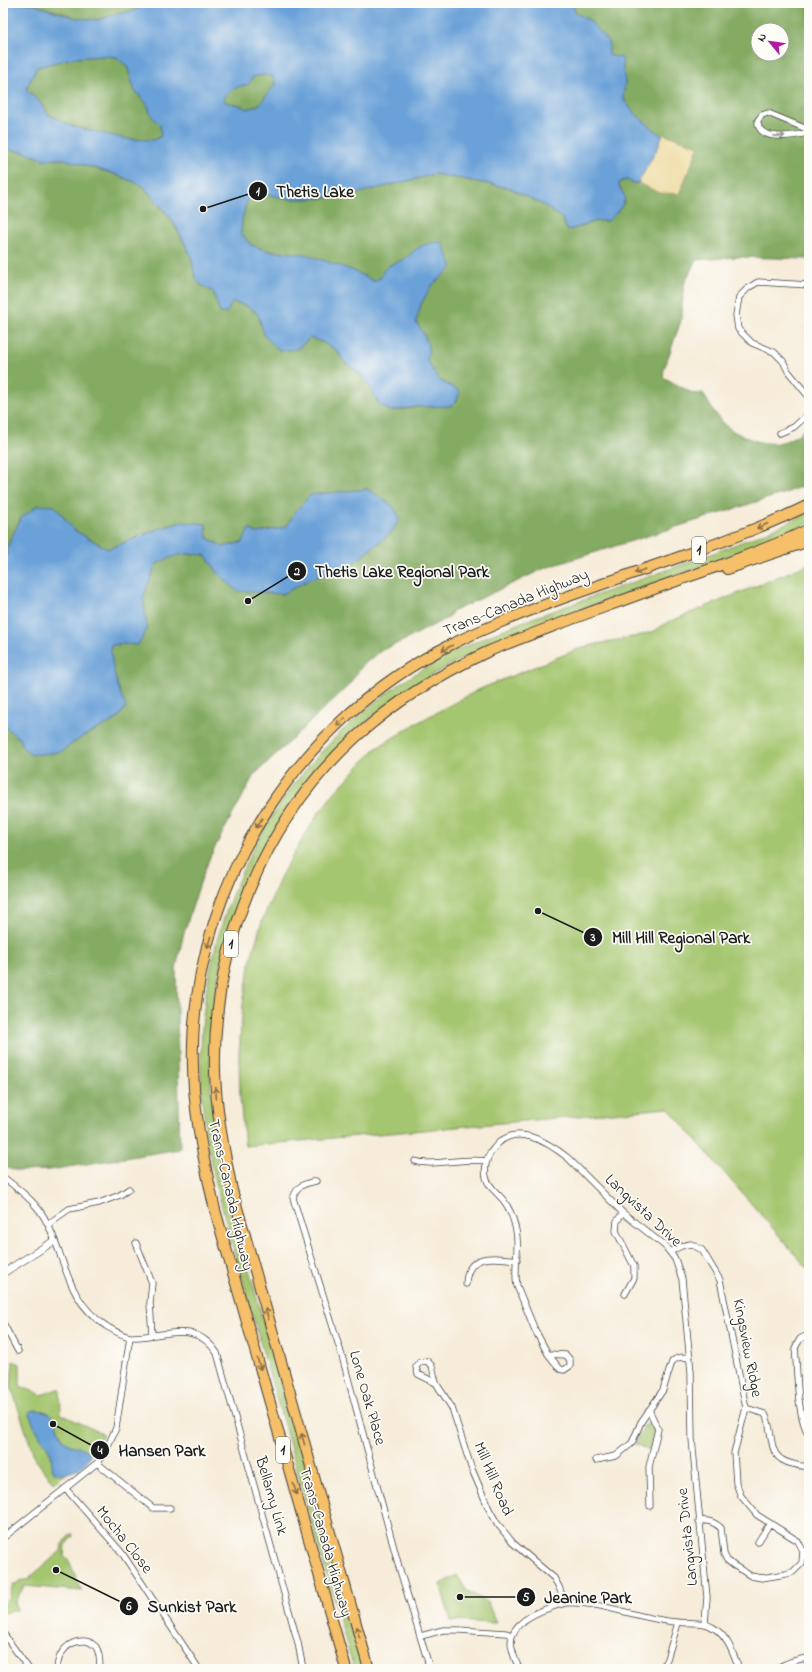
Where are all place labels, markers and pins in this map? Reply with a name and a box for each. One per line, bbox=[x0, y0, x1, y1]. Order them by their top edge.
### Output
callout: Thetis Lake bbox=[248, 176, 362, 205]
callout: Thetis Lake Regional Park bbox=[287, 556, 497, 585]
callout: Mill Hill Regional Park bbox=[583, 922, 758, 951]
callout: Hansen Park bbox=[90, 1435, 213, 1464]
callout: Jeanine Park bbox=[516, 1582, 640, 1611]
callout: Sunkist Park bbox=[119, 1591, 244, 1620]

